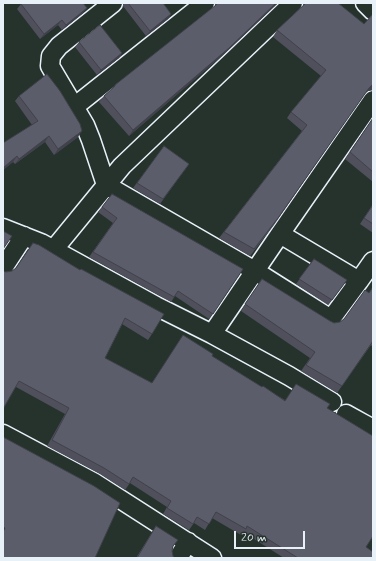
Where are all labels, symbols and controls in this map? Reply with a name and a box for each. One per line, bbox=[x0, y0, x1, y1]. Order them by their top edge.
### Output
scale bar bbox=[236, 523, 307, 549]
text: 20 m bbox=[241, 530, 267, 546]

